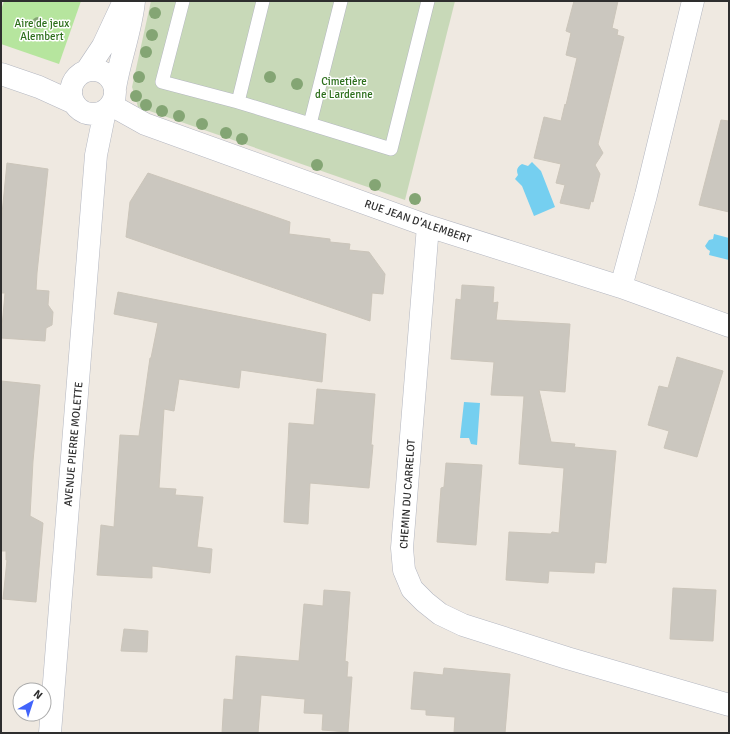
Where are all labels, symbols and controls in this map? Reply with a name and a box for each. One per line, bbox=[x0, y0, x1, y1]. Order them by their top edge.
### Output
park label: Aire de jeux Alembert bbox=[15, 17, 69, 43]
park label: Cimetière de Lardenne bbox=[315, 75, 373, 101]
street label: RUE JEAN D'ALEMBERT bbox=[363, 197, 473, 246]
street label: AVENUE PIERRE MOLETTE bbox=[62, 381, 85, 507]
street label: CHEMIN DU CARRELOT bbox=[397, 438, 418, 549]
north arrow bbox=[12, 682, 52, 722]
text: N bbox=[31, 687, 45, 702]

